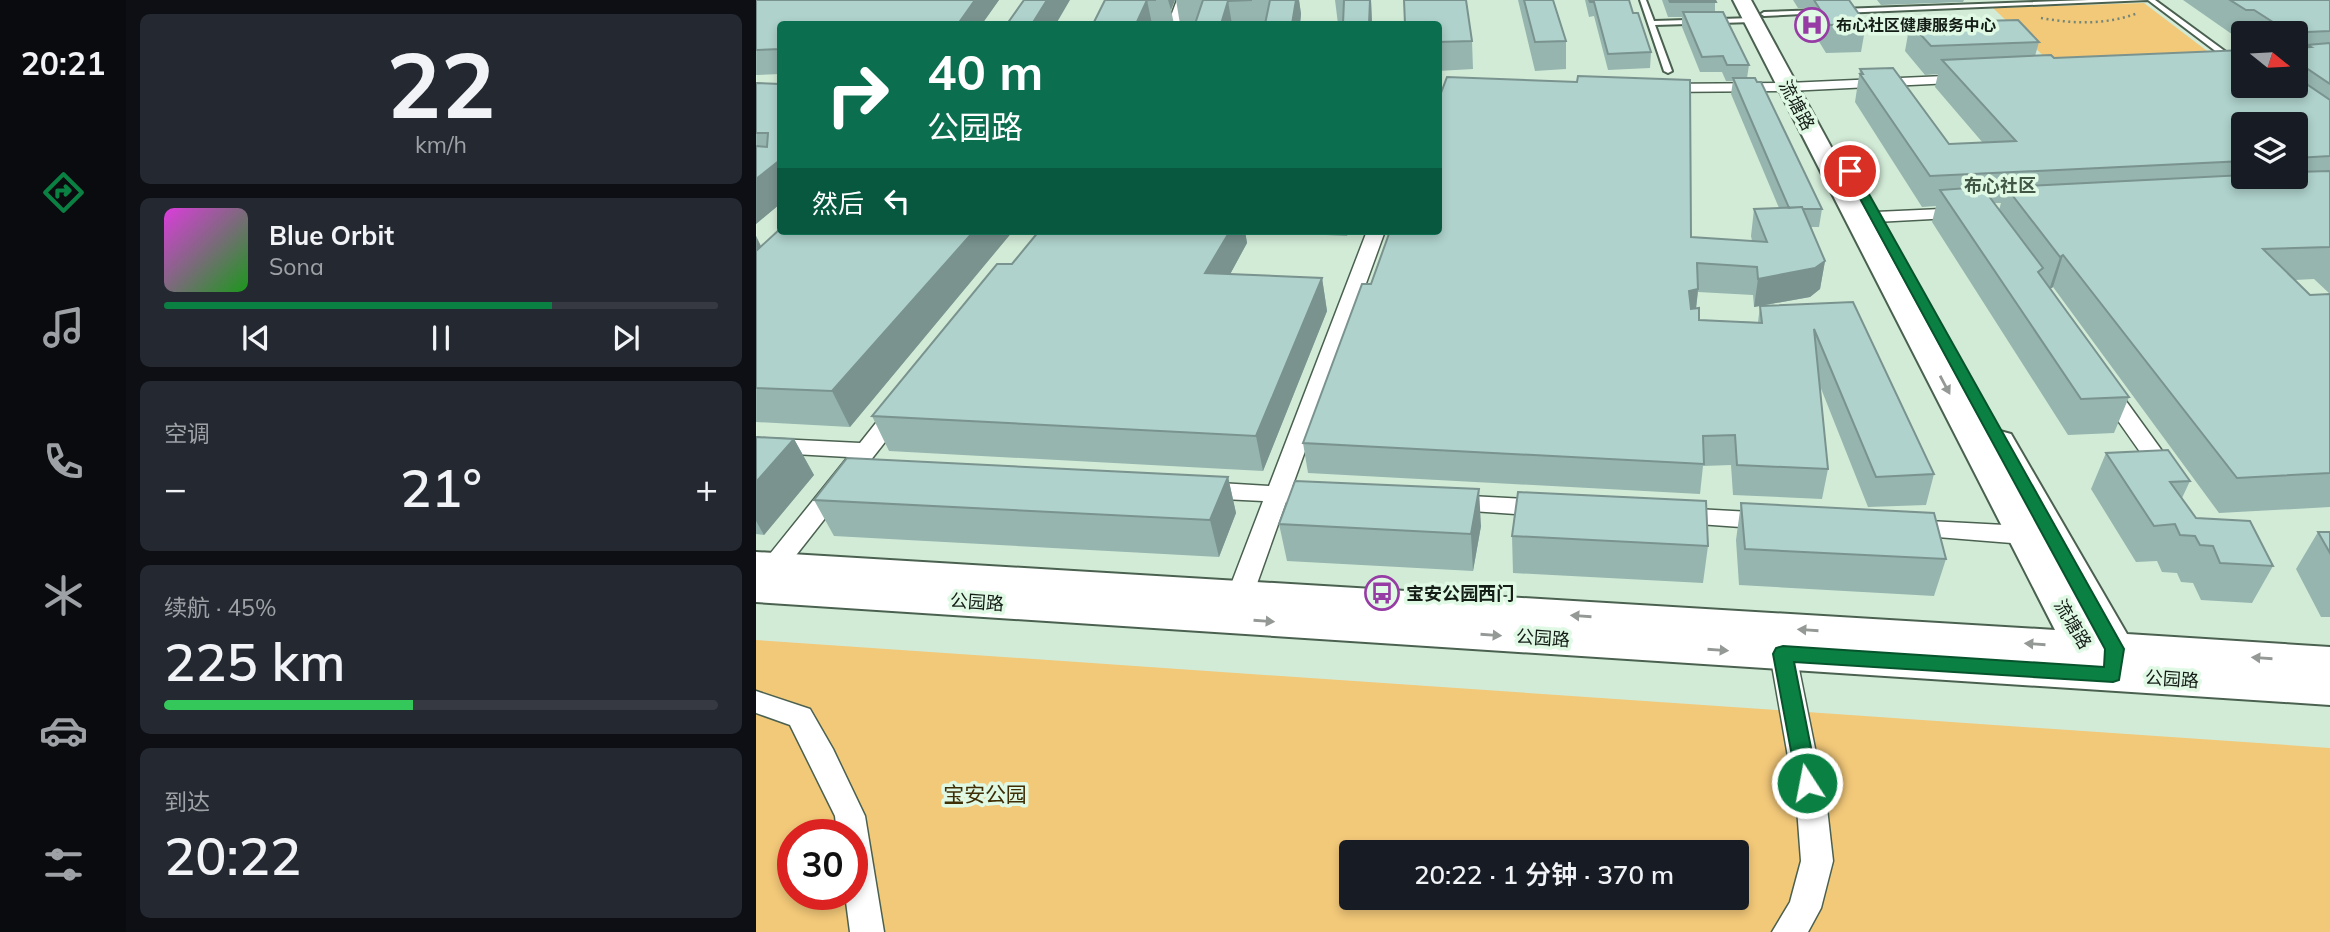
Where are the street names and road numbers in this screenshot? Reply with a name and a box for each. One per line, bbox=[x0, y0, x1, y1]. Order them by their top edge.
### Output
street label: 流塘路 bbox=[1774, 76, 1820, 134]
street label: 公园路 bbox=[949, 589, 1005, 615]
street label: 流塘路 bbox=[2049, 595, 2097, 653]
street label: 公园路 bbox=[1515, 625, 1571, 651]
street label: 公园路 bbox=[2144, 666, 2200, 692]

